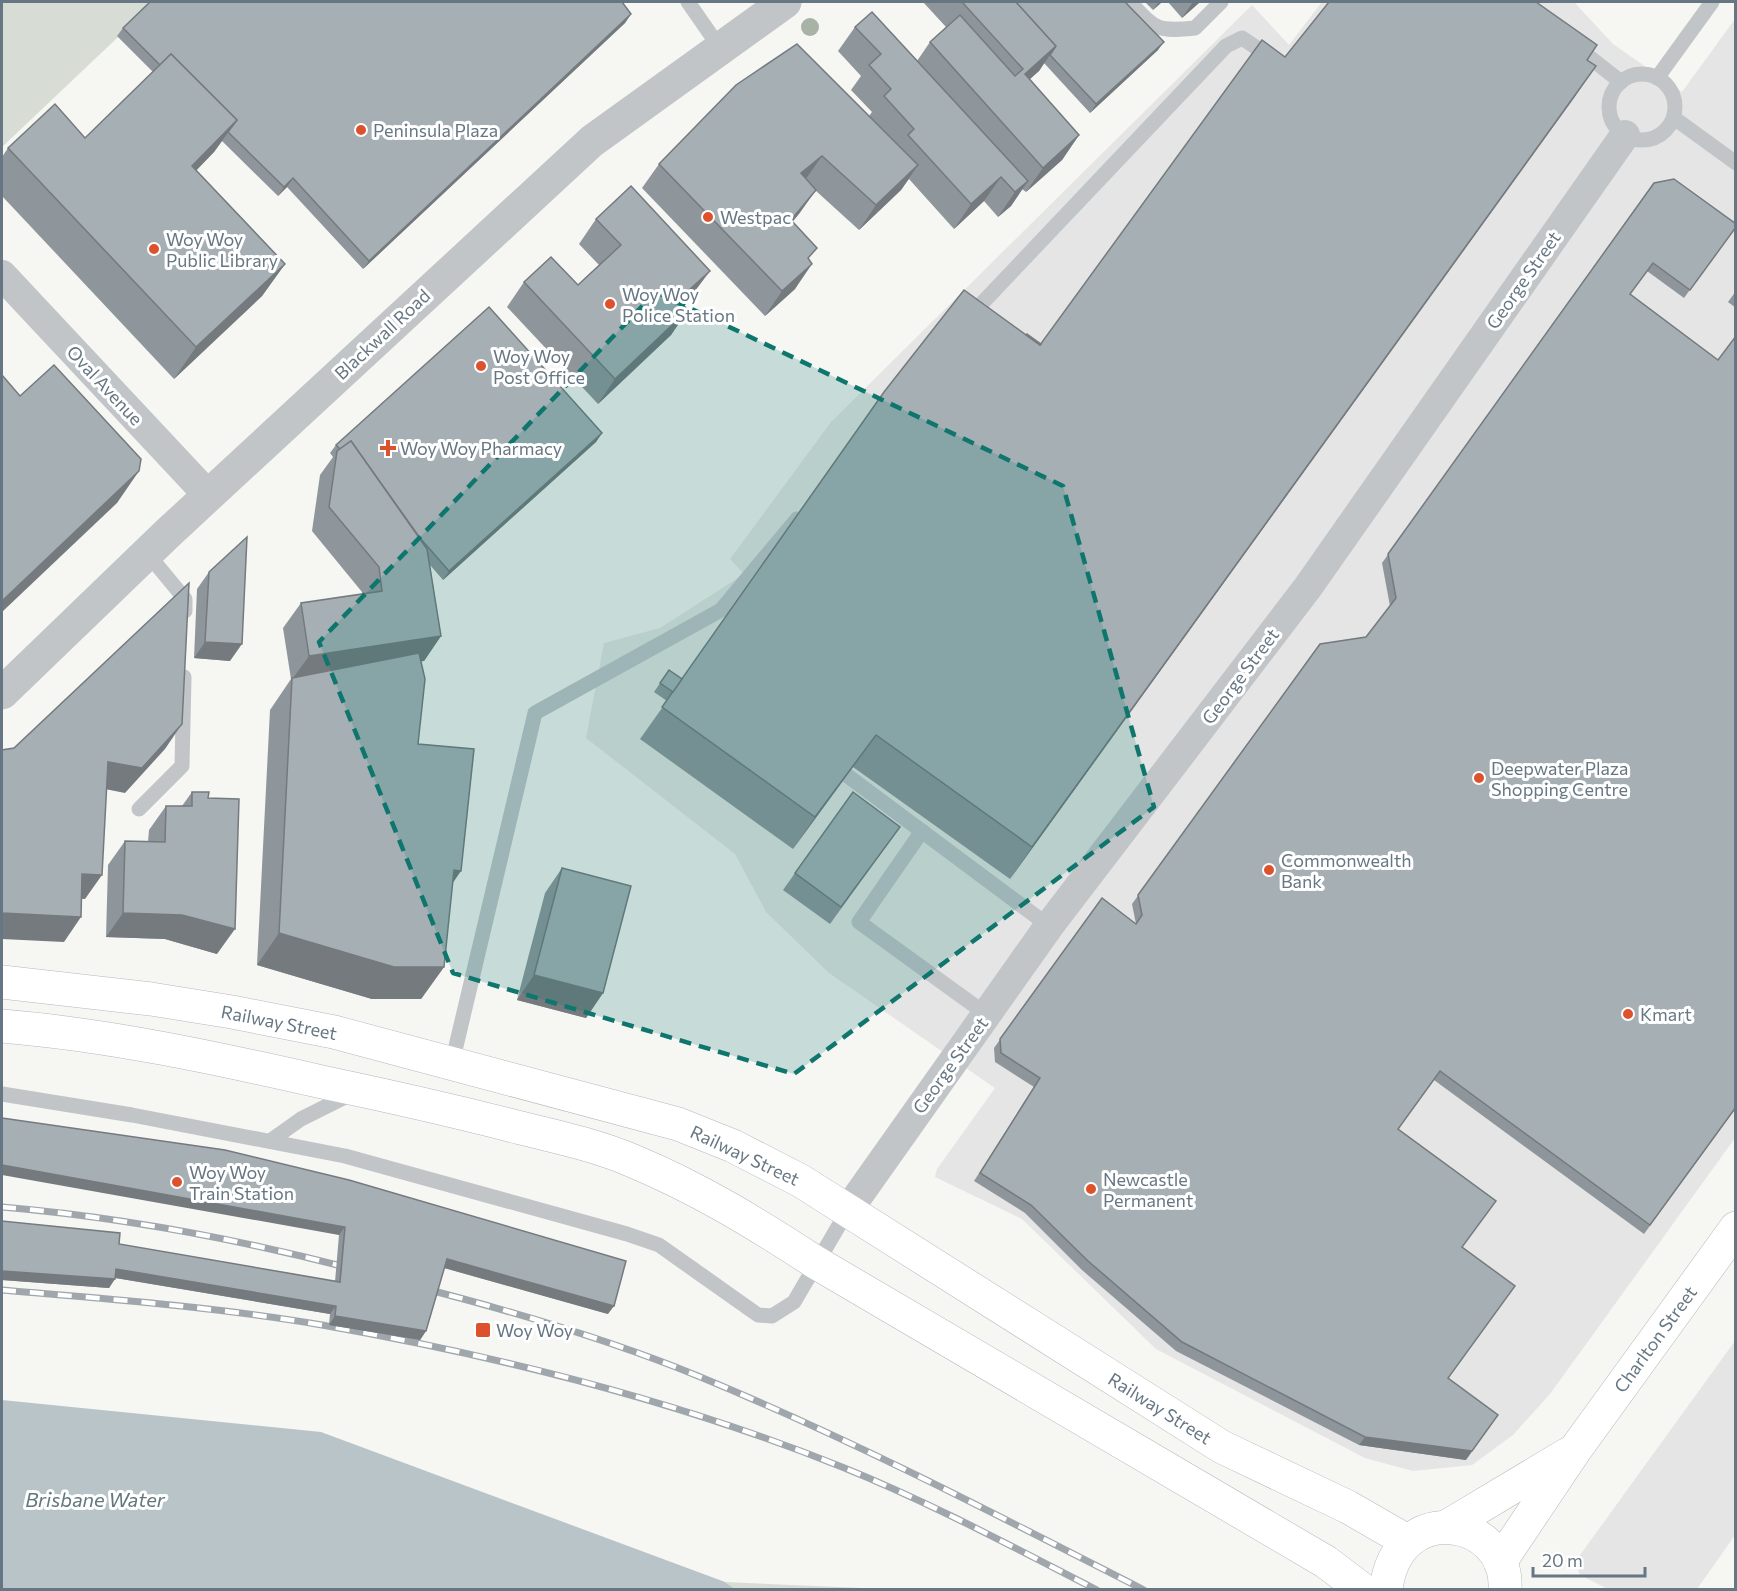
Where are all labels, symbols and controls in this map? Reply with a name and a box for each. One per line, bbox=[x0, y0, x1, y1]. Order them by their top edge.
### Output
place label: Peninsula Plaza bbox=[373, 119, 498, 141]
marker: Peninsula Plaza bbox=[354, 123, 368, 137]
place label: Westpac bbox=[720, 206, 791, 228]
marker: Westpac bbox=[701, 210, 715, 224]
street label: George Street bbox=[1481, 227, 1565, 333]
place label: Woy Woy Public Library bbox=[166, 228, 278, 271]
marker: Woy Woy Public Library bbox=[147, 242, 161, 256]
place label: Woy Woy Police Station bbox=[622, 283, 735, 326]
street label: Blackwall Road bbox=[330, 284, 434, 384]
marker: Woy Woy Police Station bbox=[603, 297, 617, 311]
street label: Oval Avenue bbox=[62, 340, 148, 430]
place label: Woy Woy Post Office bbox=[493, 345, 585, 388]
marker: Woy Woy Post Office bbox=[474, 359, 488, 373]
place label: Woy Woy Pharmacy bbox=[400, 437, 562, 459]
marker: Woy Woy Pharmacy bbox=[381, 441, 395, 455]
street label: George Street bbox=[1197, 624, 1283, 728]
place label: Deepwater Plaza Shopping Centre bbox=[1491, 757, 1628, 800]
marker: Deepwater Plaza Shopping Centre bbox=[1472, 771, 1486, 785]
place label: Commonwealth Bank bbox=[1281, 849, 1412, 892]
marker: Commonwealth Bank bbox=[1262, 863, 1276, 877]
street label: Railway Street bbox=[219, 1000, 339, 1044]
place label: Kmart bbox=[1640, 1003, 1692, 1025]
marker: Kmart bbox=[1621, 1007, 1635, 1021]
street label: George Street bbox=[908, 1012, 992, 1118]
street label: Railway Street bbox=[687, 1120, 803, 1190]
place label: Woy Woy Train Station bbox=[189, 1161, 294, 1204]
place label: Newcastle Permanent bbox=[1103, 1168, 1193, 1211]
marker: Woy Woy Train Station bbox=[170, 1175, 184, 1189]
marker: Newcastle Permanent bbox=[1084, 1182, 1098, 1196]
street label: Charlton Street bbox=[1609, 1281, 1701, 1397]
place label: Woy Woy bbox=[496, 1319, 573, 1341]
marker: Woy Woy bbox=[474, 1321, 492, 1339]
street label: Railway Street bbox=[1104, 1367, 1216, 1449]
water label: Brisbane Water bbox=[25, 1487, 166, 1511]
scale bar bbox=[1533, 1540, 1646, 1578]
text: 20 m bbox=[1542, 1549, 1583, 1571]

